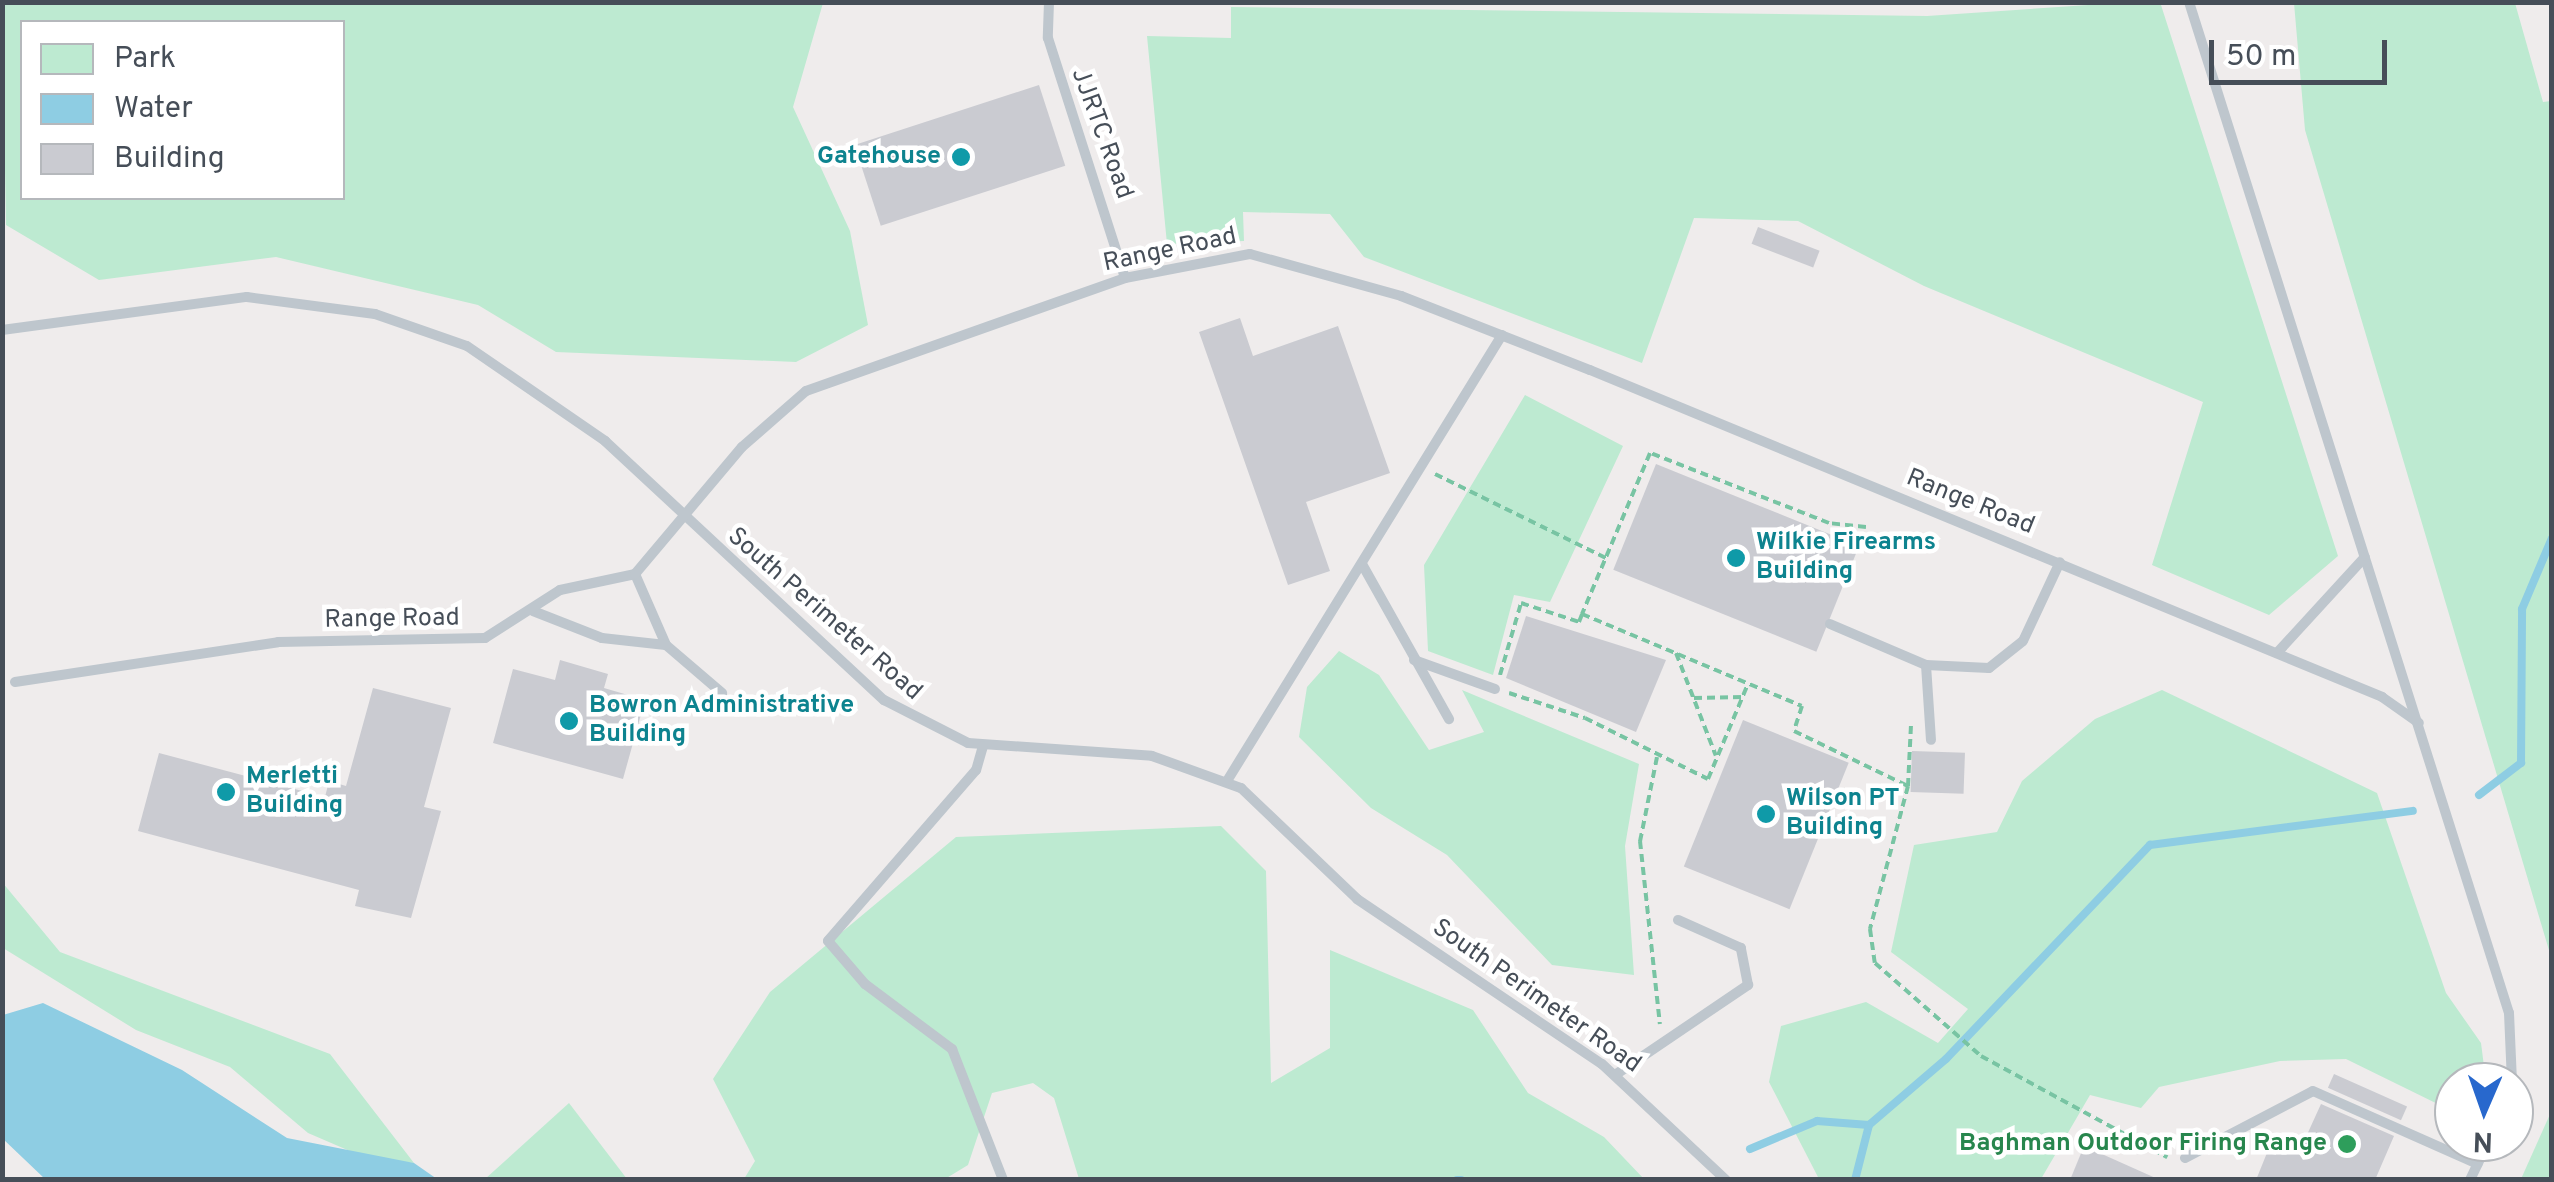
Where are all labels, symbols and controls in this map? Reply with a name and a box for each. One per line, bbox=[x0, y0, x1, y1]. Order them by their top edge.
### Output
legend bbox=[20, 20, 345, 200]
scale bar bbox=[2214, 20, 2392, 82]
text: 50 m bbox=[2226, 39, 2296, 76]
text: Park bbox=[114, 41, 176, 78]
street label: JJRTC Road bbox=[1063, 65, 1139, 203]
text: Water bbox=[114, 91, 193, 128]
text: Building bbox=[114, 141, 225, 178]
place label: Gatehouse bbox=[817, 142, 941, 172]
marker: Gatehouse bbox=[950, 146, 972, 168]
street label: Range Road bbox=[1101, 222, 1239, 280]
street label: Range Road bbox=[1902, 464, 2038, 542]
street label: South Perimeter Road bbox=[721, 522, 927, 708]
place label: Wilkie Firearms Building bbox=[1756, 529, 1936, 588]
marker: Wilkie Firearms Building bbox=[1725, 547, 1747, 569]
street label: Range Road bbox=[324, 604, 460, 636]
place label: Bowron Administrative Building bbox=[589, 692, 855, 751]
marker: Bowron Administrative Building bbox=[558, 710, 580, 732]
place label: Merletti Building bbox=[246, 763, 343, 822]
marker: Merletti Building bbox=[215, 781, 237, 803]
place label: Wilson PT Building bbox=[1786, 785, 1900, 844]
marker: Wilson PT Building bbox=[1755, 803, 1777, 825]
street label: South Perimeter Road bbox=[1426, 914, 1646, 1080]
north arrow bbox=[2434, 1062, 2534, 1162]
text: N bbox=[2472, 1122, 2494, 1158]
place label: Baghman Outdoor Firing Range bbox=[1959, 1129, 2327, 1159]
marker: Baghman Outdoor Firing Range bbox=[2336, 1133, 2358, 1155]

